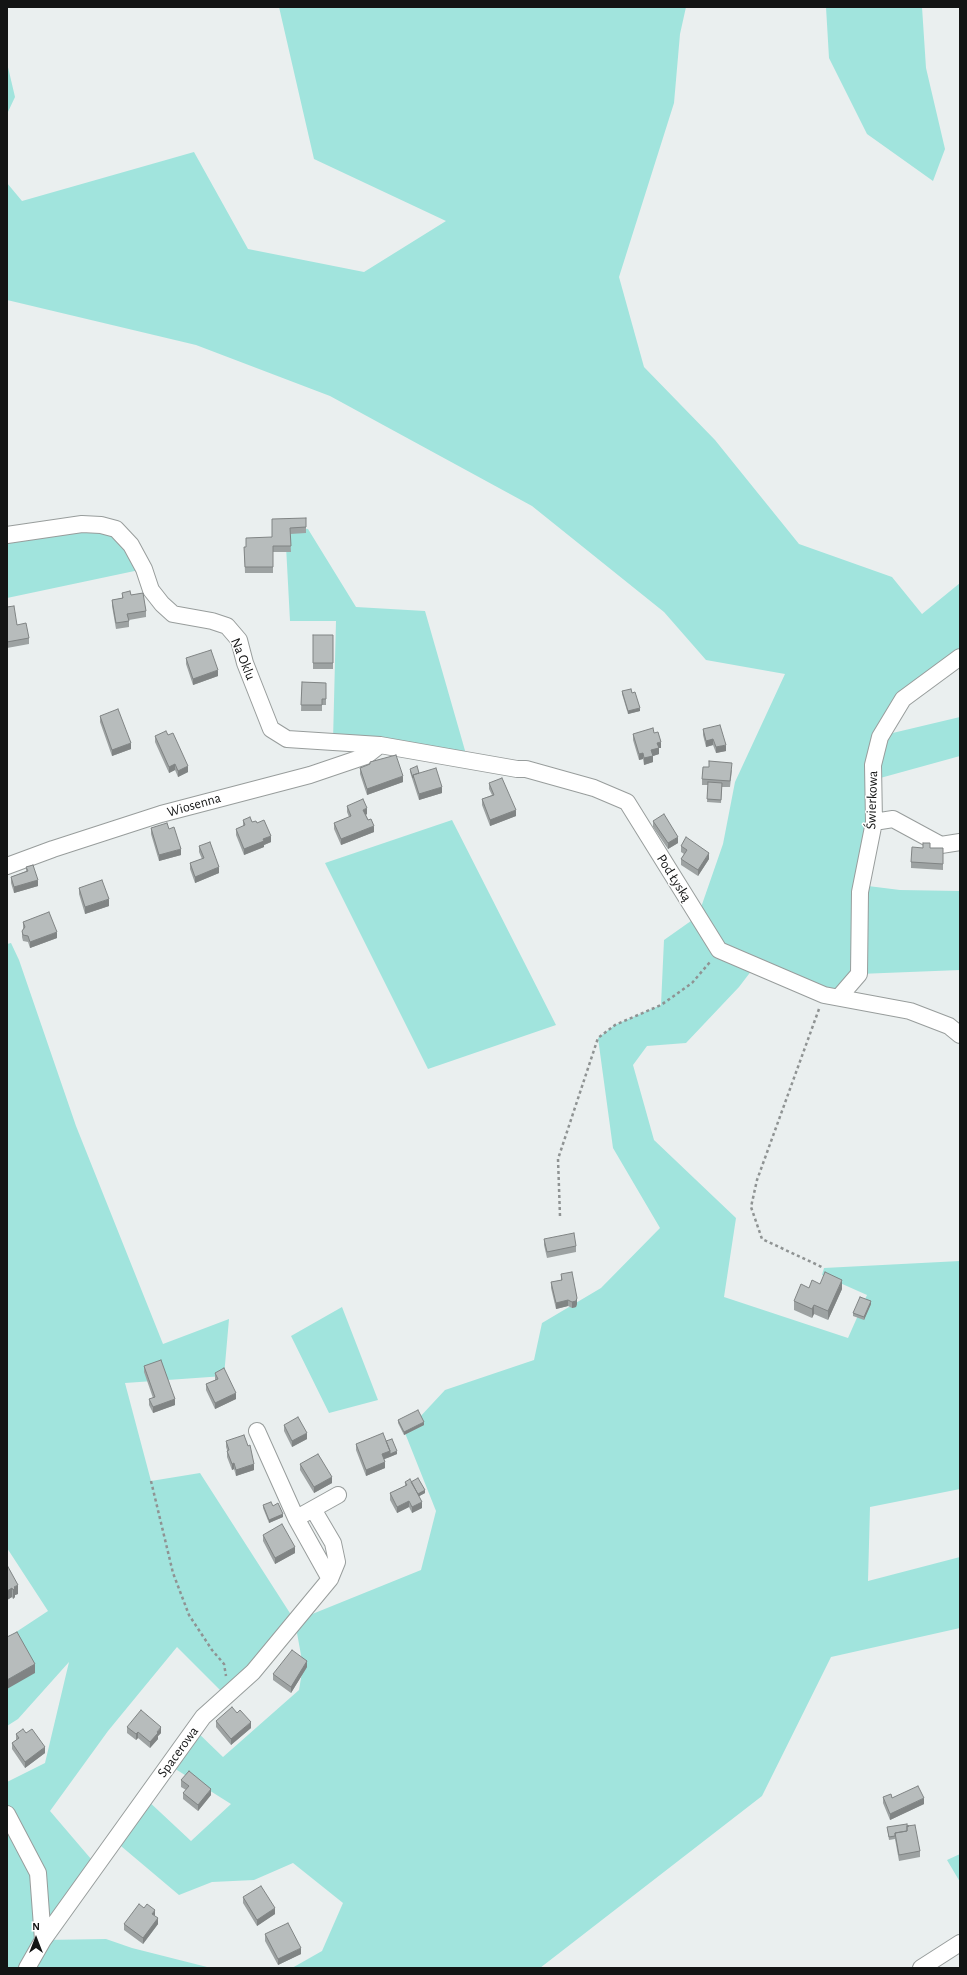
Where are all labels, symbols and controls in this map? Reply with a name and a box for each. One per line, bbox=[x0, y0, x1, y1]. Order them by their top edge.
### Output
street label: Na Oklu bbox=[227, 635, 259, 683]
street label: Świerkowa bbox=[863, 770, 881, 830]
street label: Wiosenna bbox=[165, 789, 223, 821]
street label: Pod Łyską bbox=[653, 851, 695, 905]
street label: Spacerowa bbox=[154, 1723, 202, 1781]
north arrow bbox=[16, 1919, 56, 1959]
text: N bbox=[32, 1921, 40, 1932]

